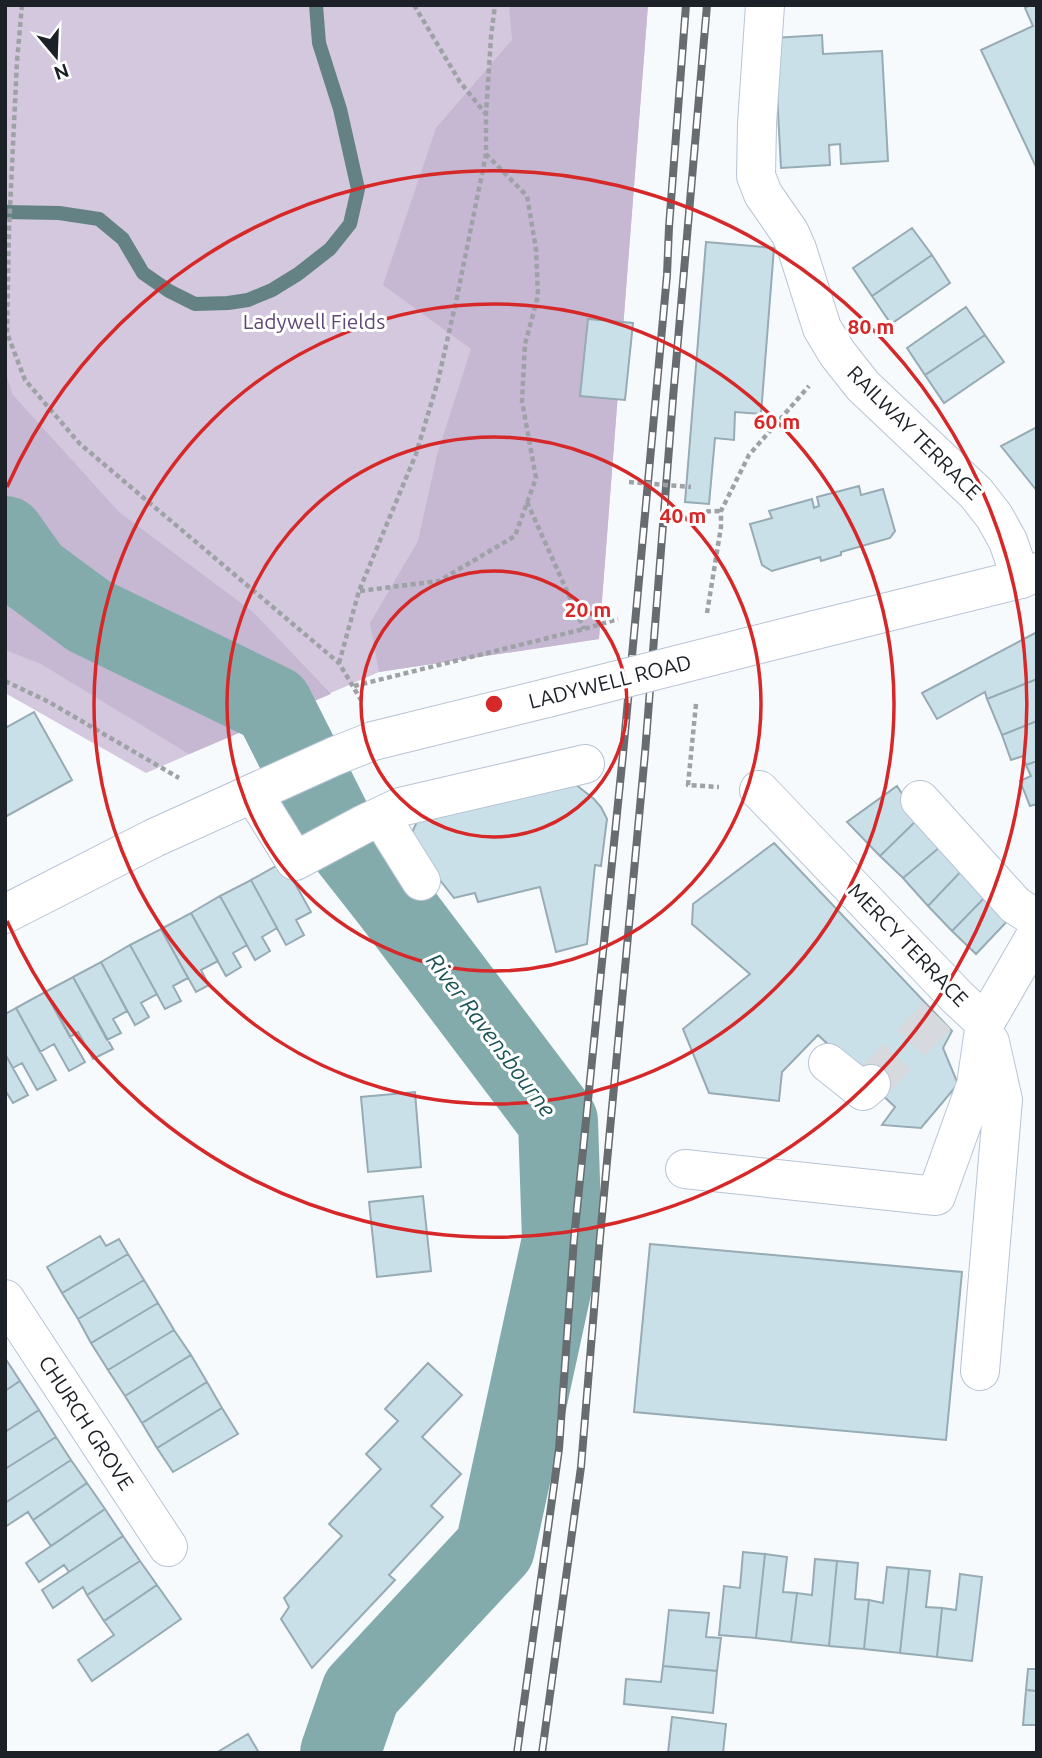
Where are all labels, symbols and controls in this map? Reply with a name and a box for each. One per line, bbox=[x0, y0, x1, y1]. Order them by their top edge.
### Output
north arrow bbox=[21, 21, 91, 91]
text: N bbox=[51, 59, 72, 85]
park label: Ladywell Fields bbox=[243, 309, 385, 333]
text: 80 m bbox=[848, 314, 894, 338]
street label: RAILWAY TERRACE bbox=[843, 360, 987, 504]
text: 60 m bbox=[754, 409, 800, 433]
text: 40 m bbox=[660, 503, 706, 527]
text: 20 m bbox=[565, 597, 611, 621]
street label: LADYWELL ROAD bbox=[526, 649, 694, 713]
centre of rings bbox=[482, 692, 506, 716]
street label: MERCY TERRACE bbox=[844, 878, 973, 1011]
water label: River Ravensbourne bbox=[422, 948, 561, 1122]
street label: CHURCH GROVE bbox=[34, 1351, 139, 1494]

